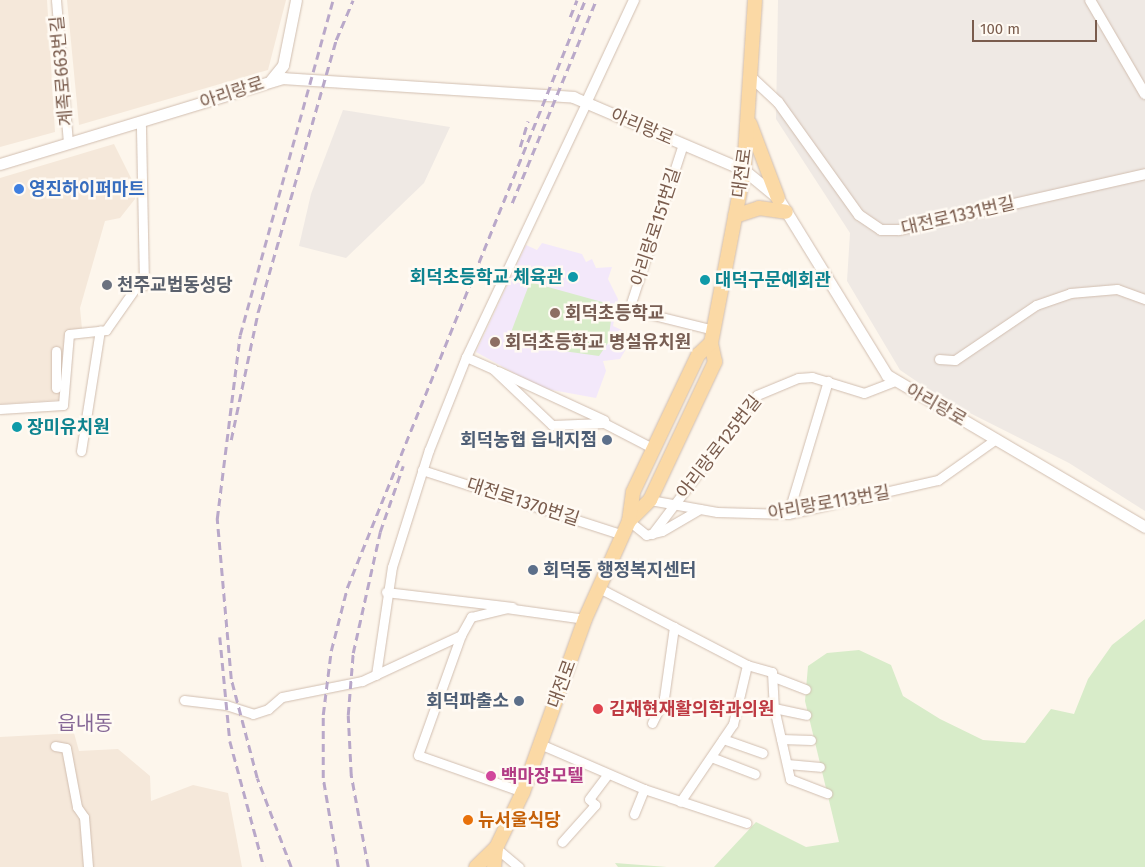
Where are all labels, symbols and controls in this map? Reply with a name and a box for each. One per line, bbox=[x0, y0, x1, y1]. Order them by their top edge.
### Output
scale bar bbox=[975, 10, 1100, 42]
street label: 계족로663번길 bbox=[46, 15, 78, 127]
text: 100 m bbox=[980, 20, 1020, 38]
street label: 아리랑로 bbox=[197, 72, 267, 114]
street label: 아리랑로 bbox=[607, 104, 677, 150]
street label: 대전로 bbox=[728, 147, 756, 199]
street label: 아리랑로151번길 bbox=[627, 165, 685, 289]
place label: 영진하이퍼마트 bbox=[29, 178, 145, 200]
marker: 영진하이퍼마트 bbox=[13, 183, 25, 195]
street label: 대전로1331번길 bbox=[899, 192, 1017, 240]
place label: 회덕초등학교 체육관 bbox=[410, 266, 563, 288]
place label: 대덕구문예회관 bbox=[715, 269, 831, 291]
marker: 회덕초등학교 체육관 bbox=[567, 271, 579, 283]
place label: 천주교법동성당 bbox=[117, 274, 233, 296]
marker: 대덕구문예회관 bbox=[699, 274, 711, 286]
marker: 천주교법동성당 bbox=[101, 279, 113, 291]
place label: 회덕초등학교 bbox=[565, 302, 664, 324]
marker: 회덕초등학교 bbox=[549, 307, 561, 319]
place label: 회덕초등학교 병설유치원 bbox=[505, 331, 691, 353]
marker: 회덕초등학교 병설유치원 bbox=[489, 336, 501, 348]
street label: 아리랑로 bbox=[902, 379, 970, 431]
street label: 아리랑로125번길 bbox=[672, 391, 766, 503]
place label: 장미유치원 bbox=[27, 416, 110, 438]
marker: 장미유치원 bbox=[11, 421, 23, 433]
place label: 회덕농협 읍내지점 bbox=[460, 429, 597, 451]
marker: 회덕농협 읍내지점 bbox=[601, 434, 613, 446]
street label: 대전로1370번길 bbox=[464, 474, 582, 530]
street label: 아리랑로113번길 bbox=[766, 482, 892, 524]
place label: 회덕동 행정복지센터 bbox=[543, 559, 696, 581]
marker: 회덕동 행정복지센터 bbox=[527, 564, 539, 576]
street label: 대전로 bbox=[543, 657, 581, 711]
place label: 회덕파출소 bbox=[426, 690, 509, 712]
marker: 회덕파출소 bbox=[513, 695, 525, 707]
place label: 김재현재활의학과의원 bbox=[609, 698, 775, 720]
marker: 김재현재활의학과의원 bbox=[591, 702, 605, 716]
district label: 읍내동 bbox=[57, 711, 113, 735]
place label: 백마장모텔 bbox=[501, 765, 584, 787]
marker: 백마장모텔 bbox=[485, 770, 497, 782]
place label: 뉴서울식당 bbox=[478, 809, 561, 831]
marker: 뉴서울식당 bbox=[462, 814, 474, 826]

